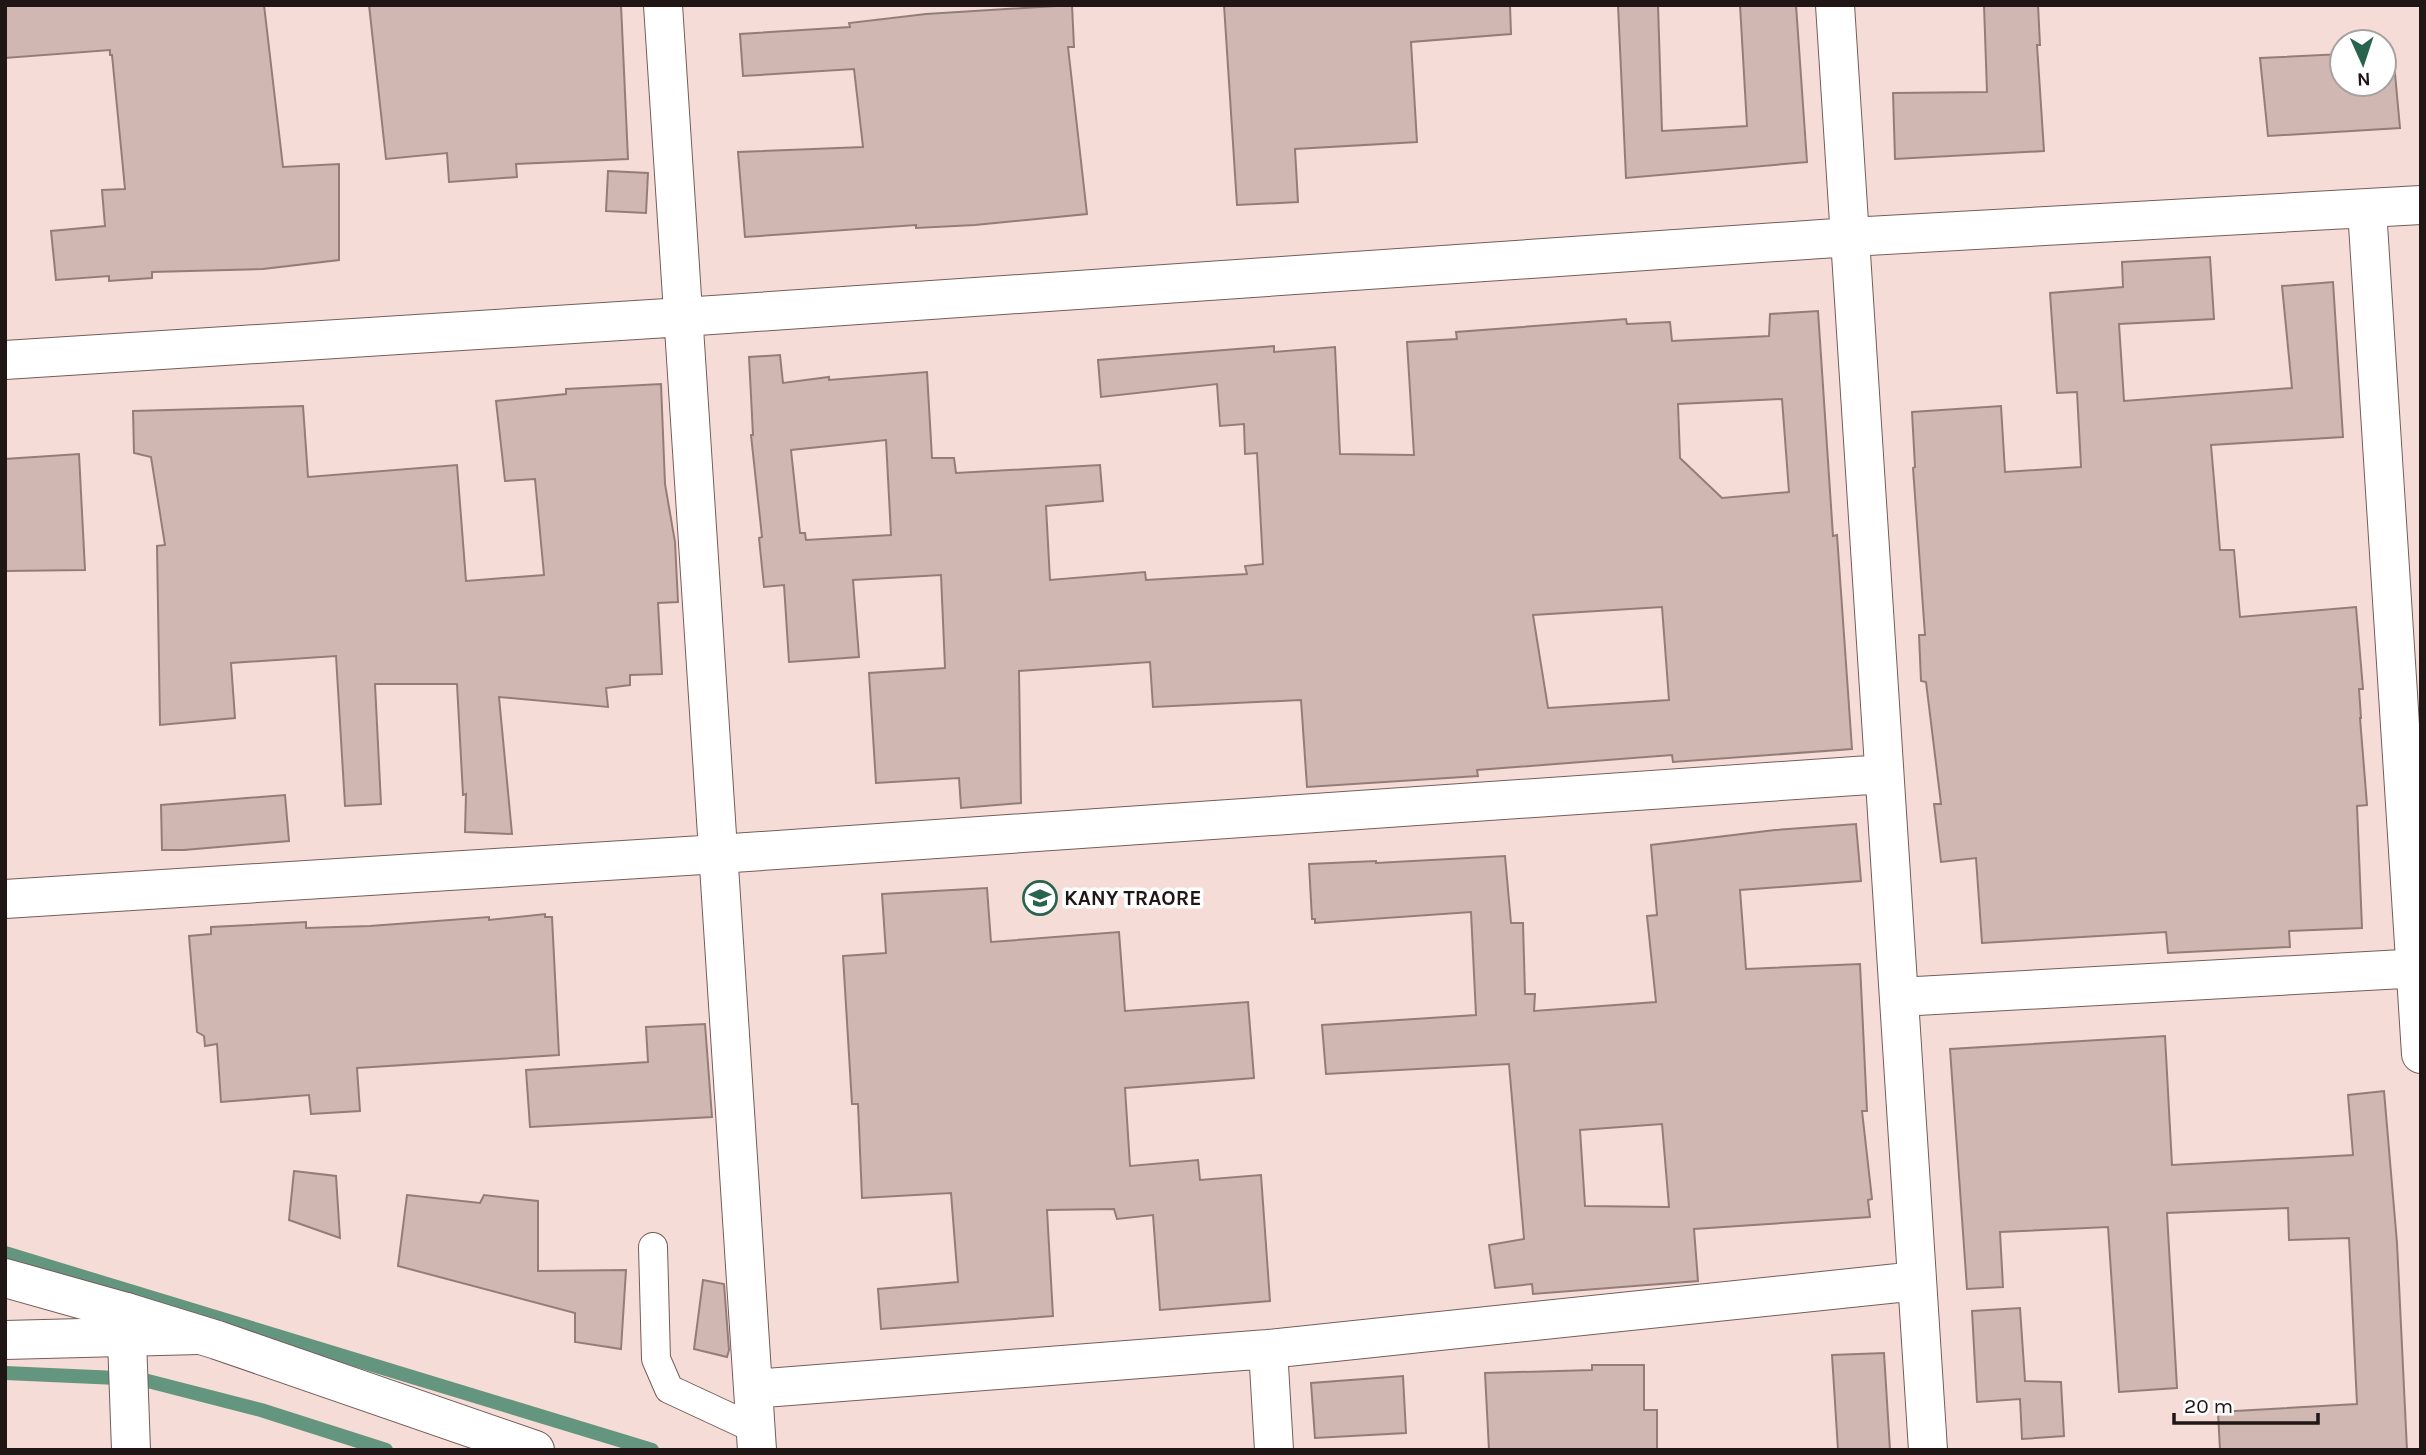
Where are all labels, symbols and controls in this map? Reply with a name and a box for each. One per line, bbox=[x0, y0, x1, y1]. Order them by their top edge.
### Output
north arrow bbox=[2328, 28, 2398, 98]
text: N bbox=[2356, 68, 2371, 90]
school or university icon: KANY TRAORE bbox=[1021, 879, 1059, 917]
place label: KANY TRAORE bbox=[1064, 886, 1202, 910]
scale bar bbox=[2174, 1382, 2318, 1426]
text: 20 m bbox=[2184, 1394, 2233, 1418]

